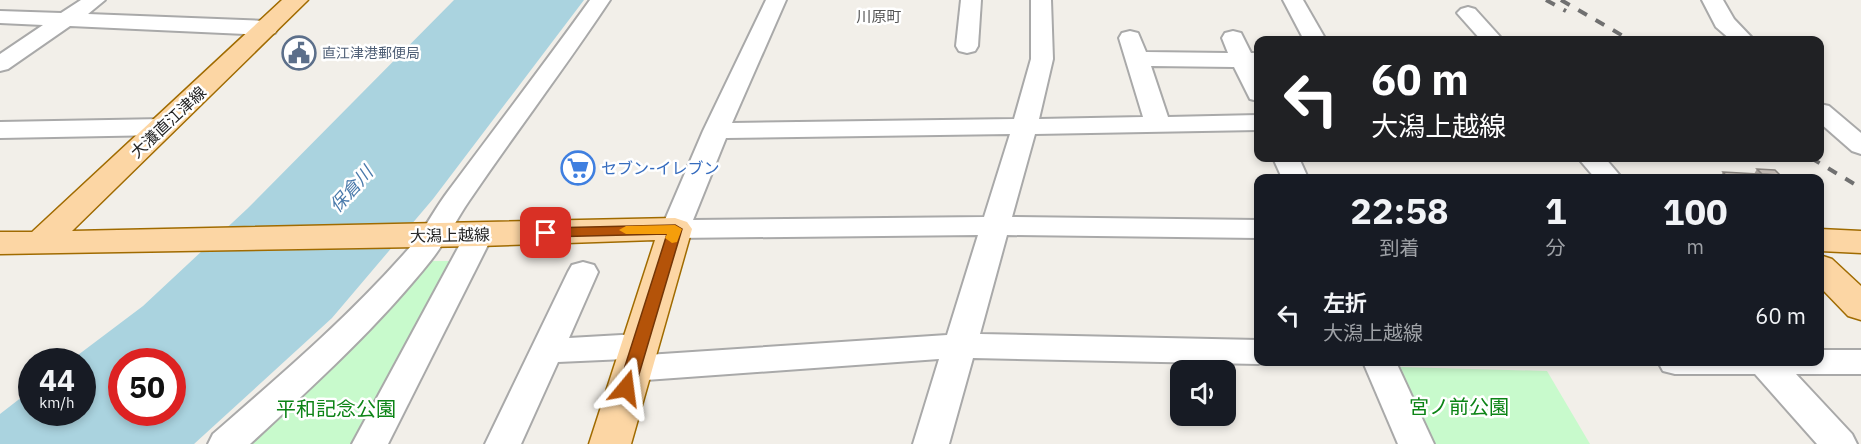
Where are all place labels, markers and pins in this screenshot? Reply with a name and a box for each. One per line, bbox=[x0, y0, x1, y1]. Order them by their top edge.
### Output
public building icon: 直江津港郵便局 bbox=[281, 35, 317, 71]
place label: 直江津港郵便局 bbox=[322, 44, 420, 62]
supermarket icon: セブン-イレブン bbox=[560, 150, 596, 186]
place label: セブン-イレブン bbox=[601, 158, 719, 178]
pin bbox=[520, 207, 571, 258]

